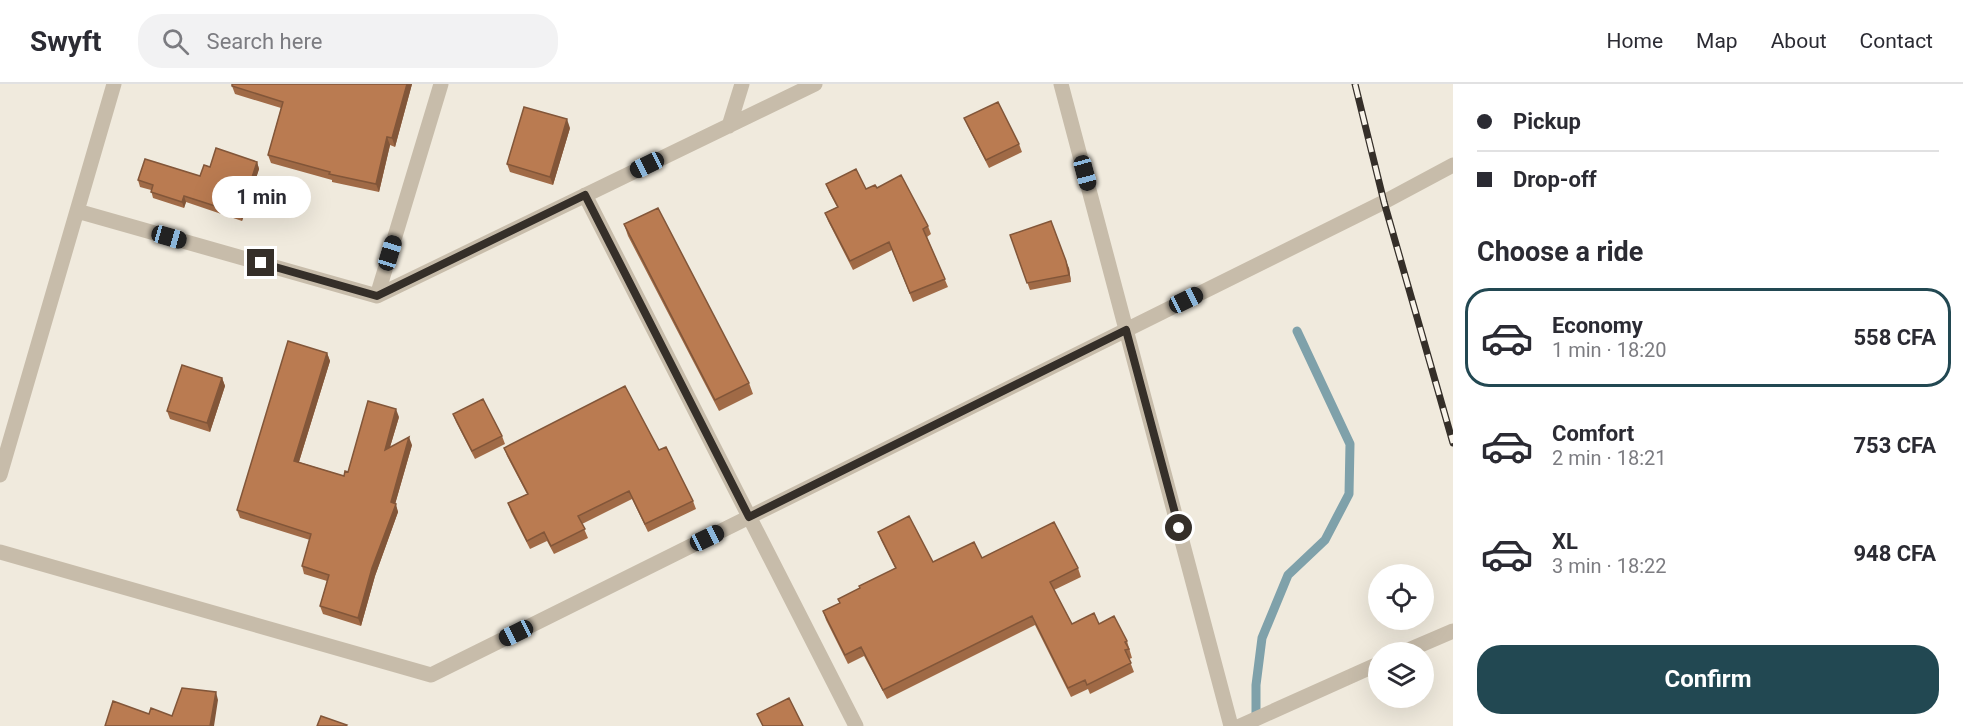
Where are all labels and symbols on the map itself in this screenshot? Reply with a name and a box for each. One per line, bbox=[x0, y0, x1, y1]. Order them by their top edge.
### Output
car bbox=[627, 149, 667, 181]
car bbox=[1072, 153, 1098, 193]
callout: 1 min bbox=[212, 176, 310, 218]
car bbox=[149, 223, 189, 251]
car bbox=[376, 233, 404, 273]
route end bbox=[247, 249, 274, 276]
car bbox=[1166, 284, 1206, 316]
route start bbox=[1165, 514, 1192, 541]
car bbox=[687, 522, 727, 554]
car bbox=[496, 617, 536, 649]

